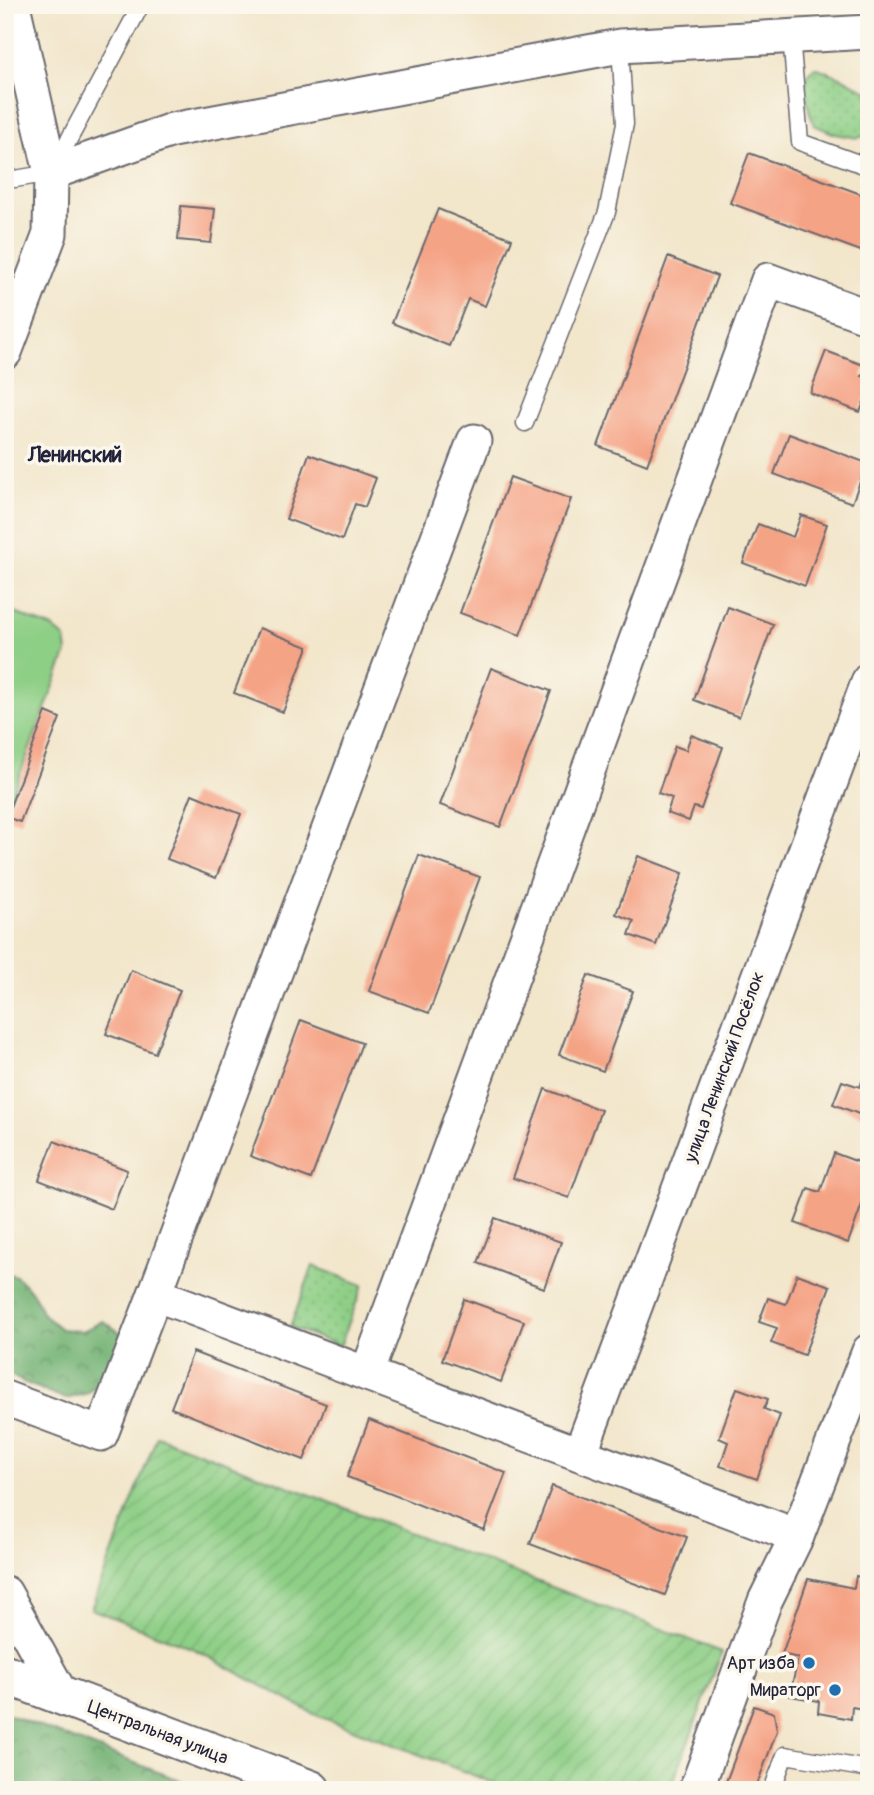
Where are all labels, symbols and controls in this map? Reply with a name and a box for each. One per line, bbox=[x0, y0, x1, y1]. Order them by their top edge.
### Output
district label: Ленинский bbox=[27, 442, 122, 469]
street label: улица Ленинский Посёлок bbox=[679, 969, 770, 1167]
place label: Арт изба bbox=[727, 1652, 795, 1675]
marker: Арт изба bbox=[801, 1655, 817, 1671]
place label: Мираторг bbox=[750, 1679, 821, 1702]
marker: Мираторг bbox=[827, 1682, 843, 1698]
street label: Центральная улица bbox=[84, 1695, 231, 1770]

